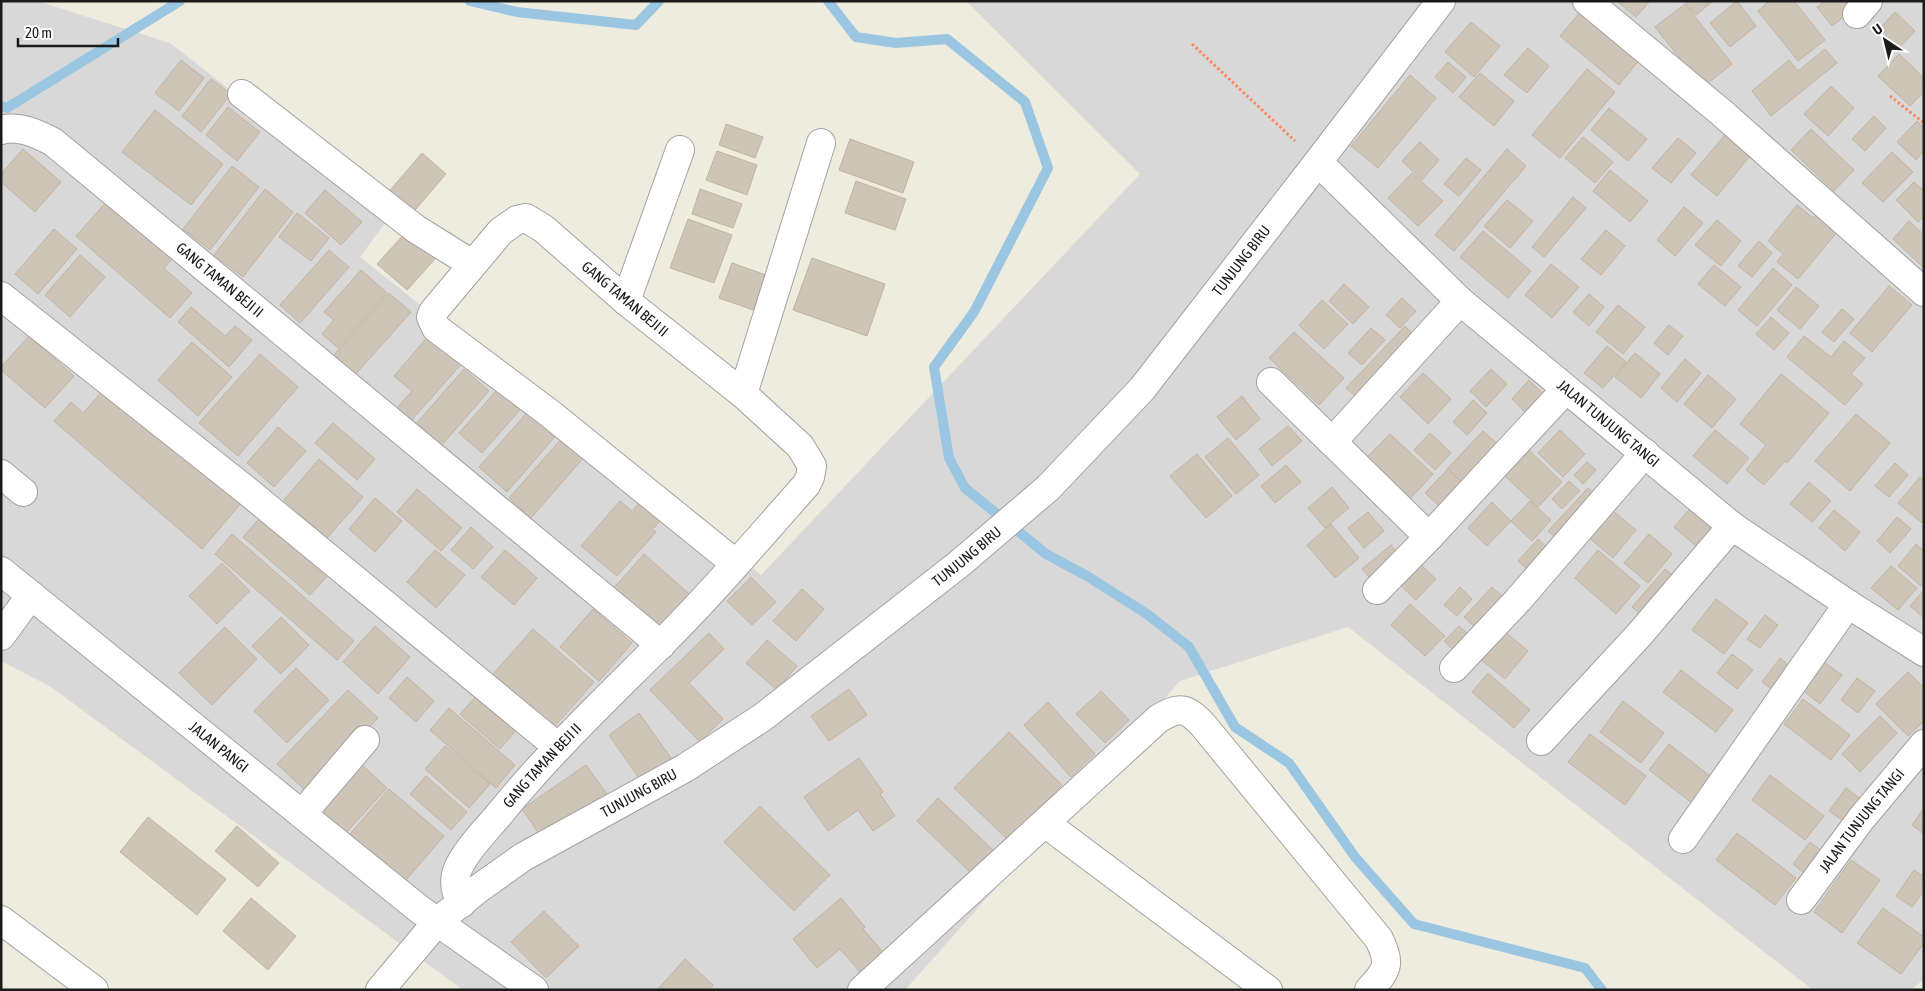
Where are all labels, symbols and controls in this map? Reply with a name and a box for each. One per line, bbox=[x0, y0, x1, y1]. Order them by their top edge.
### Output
scale bar bbox=[18, 15, 118, 47]
north arrow bbox=[1860, 15, 1910, 65]
text: U bbox=[1870, 20, 1886, 38]
text: 20 m bbox=[25, 24, 52, 41]
street label: TUNJUNG BIRU bbox=[1208, 222, 1273, 299]
street label: GANG TAMAN BEJI II bbox=[173, 239, 267, 320]
street label: GANG TAMAN BEJI II bbox=[579, 258, 672, 340]
street label: JALAN TUNJUNG TANGI bbox=[1554, 376, 1663, 470]
street label: TUNJUNG BIRU bbox=[929, 523, 1004, 590]
street label: JALAN PANGI bbox=[186, 718, 252, 776]
street label: GANG TAMAN BEJI II bbox=[499, 720, 585, 811]
street label: TUNJUNG BIRU bbox=[598, 765, 680, 821]
street label: JALAN TUNJUNG TANGI bbox=[1815, 765, 1907, 875]

